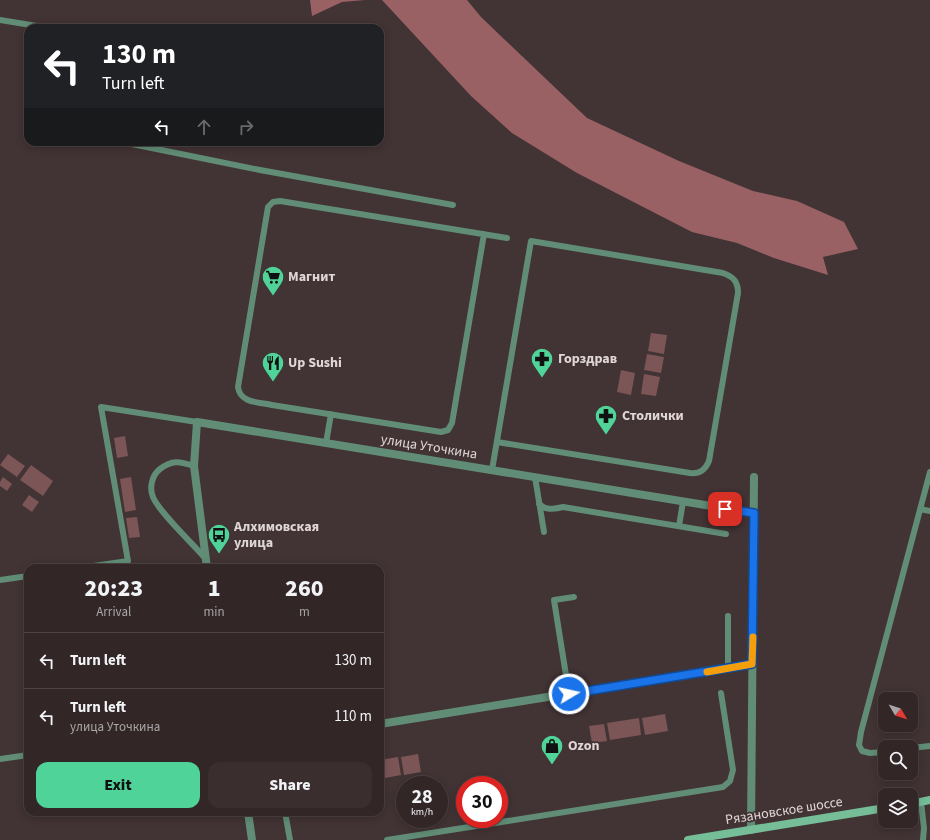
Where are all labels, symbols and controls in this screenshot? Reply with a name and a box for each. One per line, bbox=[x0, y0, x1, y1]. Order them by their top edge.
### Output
text: 130 m bbox=[102, 34, 176, 74]
icon: left bbox=[36, 40, 88, 92]
text: Turn left bbox=[102, 71, 164, 96]
icon: left bbox=[151, 116, 173, 138]
icon: ahead bbox=[193, 116, 215, 138]
icon: right bbox=[235, 116, 257, 138]
supermarket icon: Магнит bbox=[260, 264, 286, 297]
place label: Магнит bbox=[288, 267, 335, 287]
pharmacy icon: Горздрав bbox=[529, 346, 555, 379]
place label: Горздрав bbox=[558, 349, 617, 369]
restaurant icon: Up Sushi bbox=[260, 350, 286, 383]
place label: Up Sushi bbox=[288, 353, 342, 373]
pharmacy icon: Столички bbox=[593, 403, 619, 436]
place label: Столички bbox=[622, 406, 684, 426]
street label: улица Уточкина bbox=[379, 430, 479, 464]
pin bbox=[708, 492, 742, 526]
icon: arrive bbox=[714, 498, 736, 520]
place label: Алхимовская улица bbox=[233, 517, 319, 553]
bus stop icon: Алхимовская улица bbox=[206, 522, 232, 555]
text: 20:23 bbox=[84, 571, 143, 606]
text: 1 bbox=[208, 571, 221, 606]
text: 260 bbox=[285, 571, 324, 606]
text: Arrival bbox=[96, 603, 131, 621]
text: min bbox=[204, 603, 225, 621]
text: m bbox=[299, 603, 310, 621]
icon: left bbox=[36, 650, 58, 672]
text: Turn left bbox=[70, 650, 126, 671]
text: 130 m bbox=[334, 650, 372, 671]
position arrow bbox=[548, 673, 590, 715]
north arrow bbox=[878, 692, 918, 732]
map controls bbox=[878, 692, 918, 828]
text: Turn left bbox=[70, 697, 126, 718]
icon: left bbox=[36, 706, 58, 728]
text: 110 m bbox=[334, 706, 372, 727]
text: улица Уточкина bbox=[70, 718, 160, 736]
shop icon: Ozon bbox=[539, 733, 565, 766]
place label: Ozon bbox=[568, 736, 599, 756]
button: search bbox=[878, 740, 918, 780]
button: Exit bbox=[36, 762, 200, 808]
button: Share bbox=[208, 762, 372, 808]
speed limit sign: 30 bbox=[456, 776, 508, 828]
text: 28 bbox=[411, 783, 433, 811]
button: layers bbox=[878, 788, 918, 828]
street label: Рязановское шоссе bbox=[724, 792, 844, 830]
text: km/h bbox=[411, 805, 433, 819]

